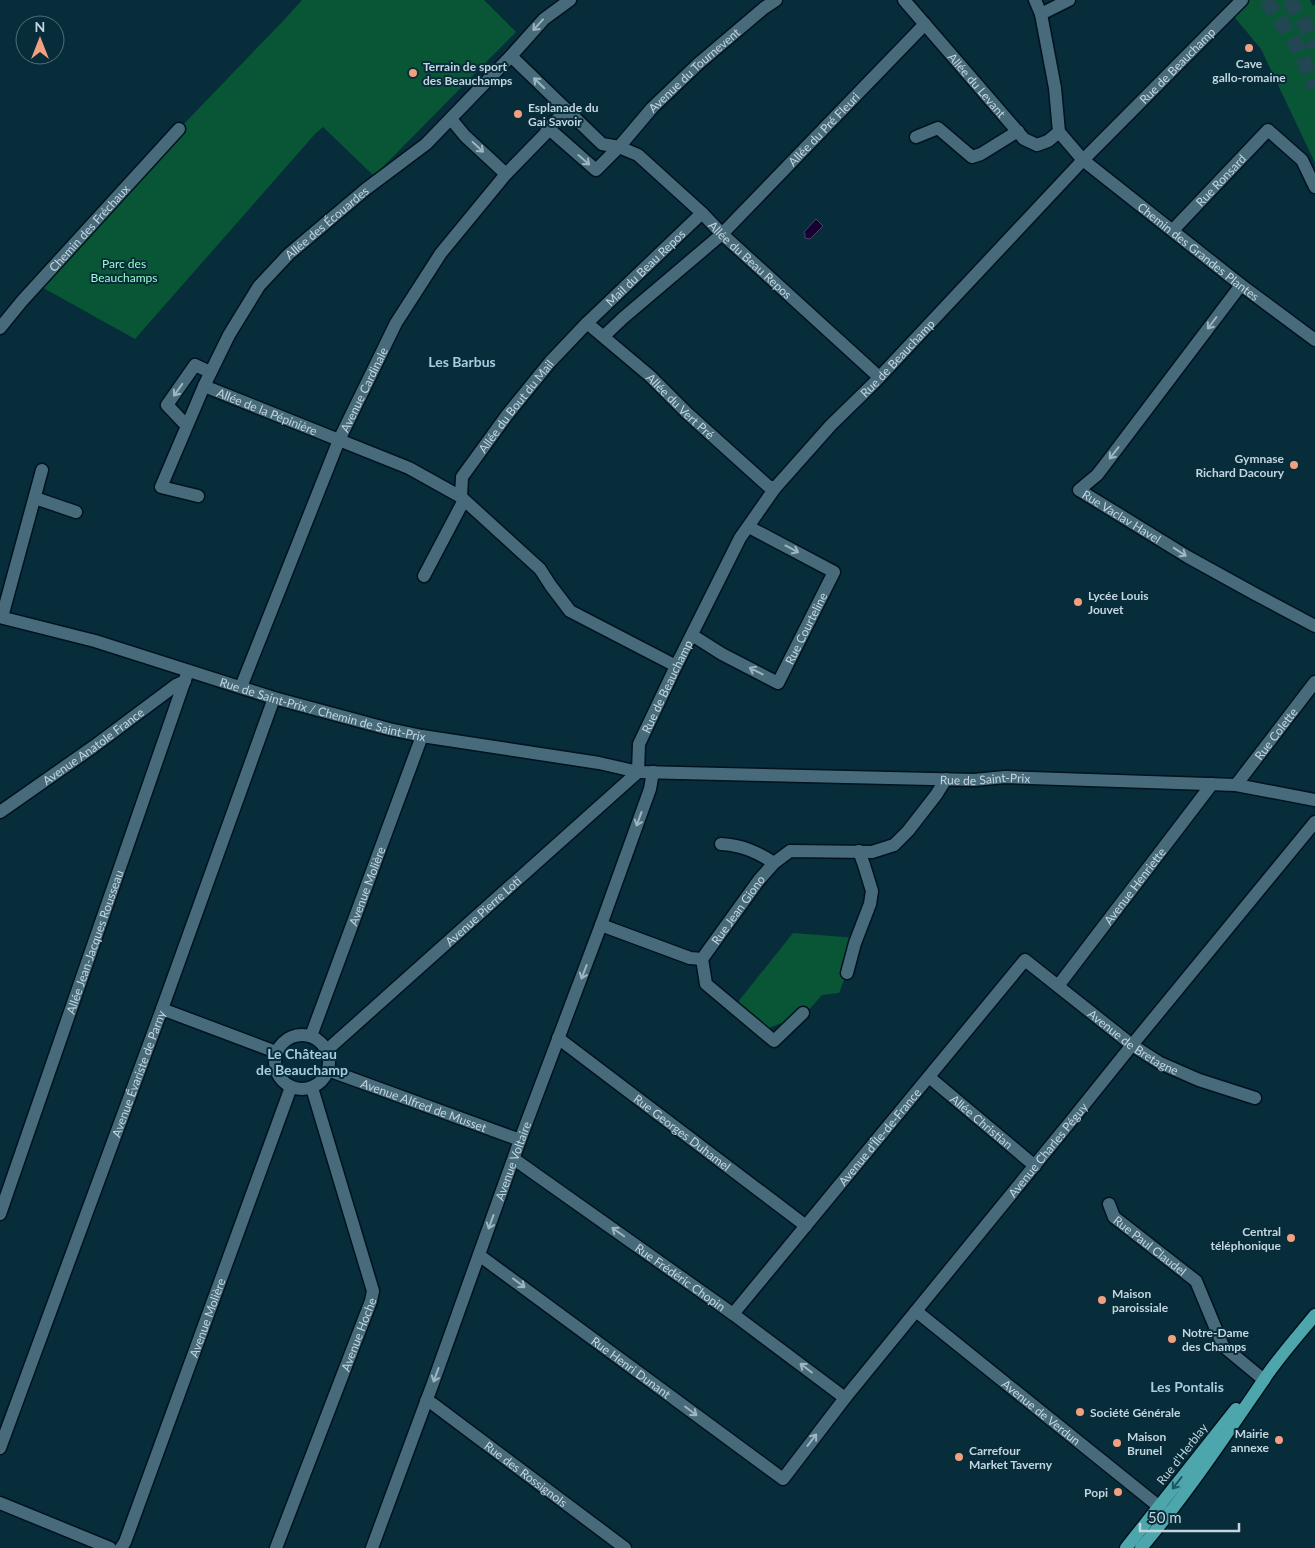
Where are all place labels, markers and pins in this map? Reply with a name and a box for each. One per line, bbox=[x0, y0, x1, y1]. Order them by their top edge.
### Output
marker: Cave gallo-romaine bbox=[1243, 42, 1255, 54]
place label: Cave gallo-romaine bbox=[1212, 56, 1286, 85]
place label: Terrain de sport des Beauchamps bbox=[423, 59, 512, 88]
marker: Terrain de sport des Beauchamps bbox=[407, 67, 419, 79]
place label: Esplanade du Gai Savoir bbox=[528, 100, 599, 129]
marker: Esplanade du Gai Savoir bbox=[512, 108, 524, 120]
place label: Gymnase Richard Dacoury bbox=[1195, 451, 1285, 480]
marker: Gymnase Richard Dacoury bbox=[1288, 459, 1300, 471]
place label: Lycée Louis Jouvet bbox=[1088, 588, 1149, 617]
marker: Lycée Louis Jouvet bbox=[1072, 596, 1084, 608]
place label: Central téléphonique bbox=[1211, 1224, 1282, 1253]
marker: Central téléphonique bbox=[1285, 1232, 1297, 1244]
place label: Maison paroissiale bbox=[1112, 1286, 1169, 1315]
marker: Maison paroissiale bbox=[1096, 1294, 1108, 1306]
place label: Notre-Dame des Champs bbox=[1182, 1325, 1250, 1354]
marker: Notre-Dame des Champs bbox=[1166, 1333, 1178, 1345]
place label: Société Générale bbox=[1090, 1405, 1181, 1420]
marker: Société Générale bbox=[1074, 1406, 1086, 1418]
place label: Mairie annexe bbox=[1231, 1426, 1270, 1455]
place label: Maison Brunel bbox=[1127, 1429, 1166, 1458]
marker: Mairie annexe bbox=[1273, 1434, 1285, 1446]
marker: Maison Brunel bbox=[1111, 1437, 1123, 1449]
place label: Carrefour Market Taverny bbox=[969, 1443, 1053, 1472]
marker: Carrefour Market Taverny bbox=[953, 1451, 965, 1463]
place label: Popi bbox=[1084, 1485, 1108, 1500]
marker: Popi bbox=[1112, 1486, 1124, 1498]

